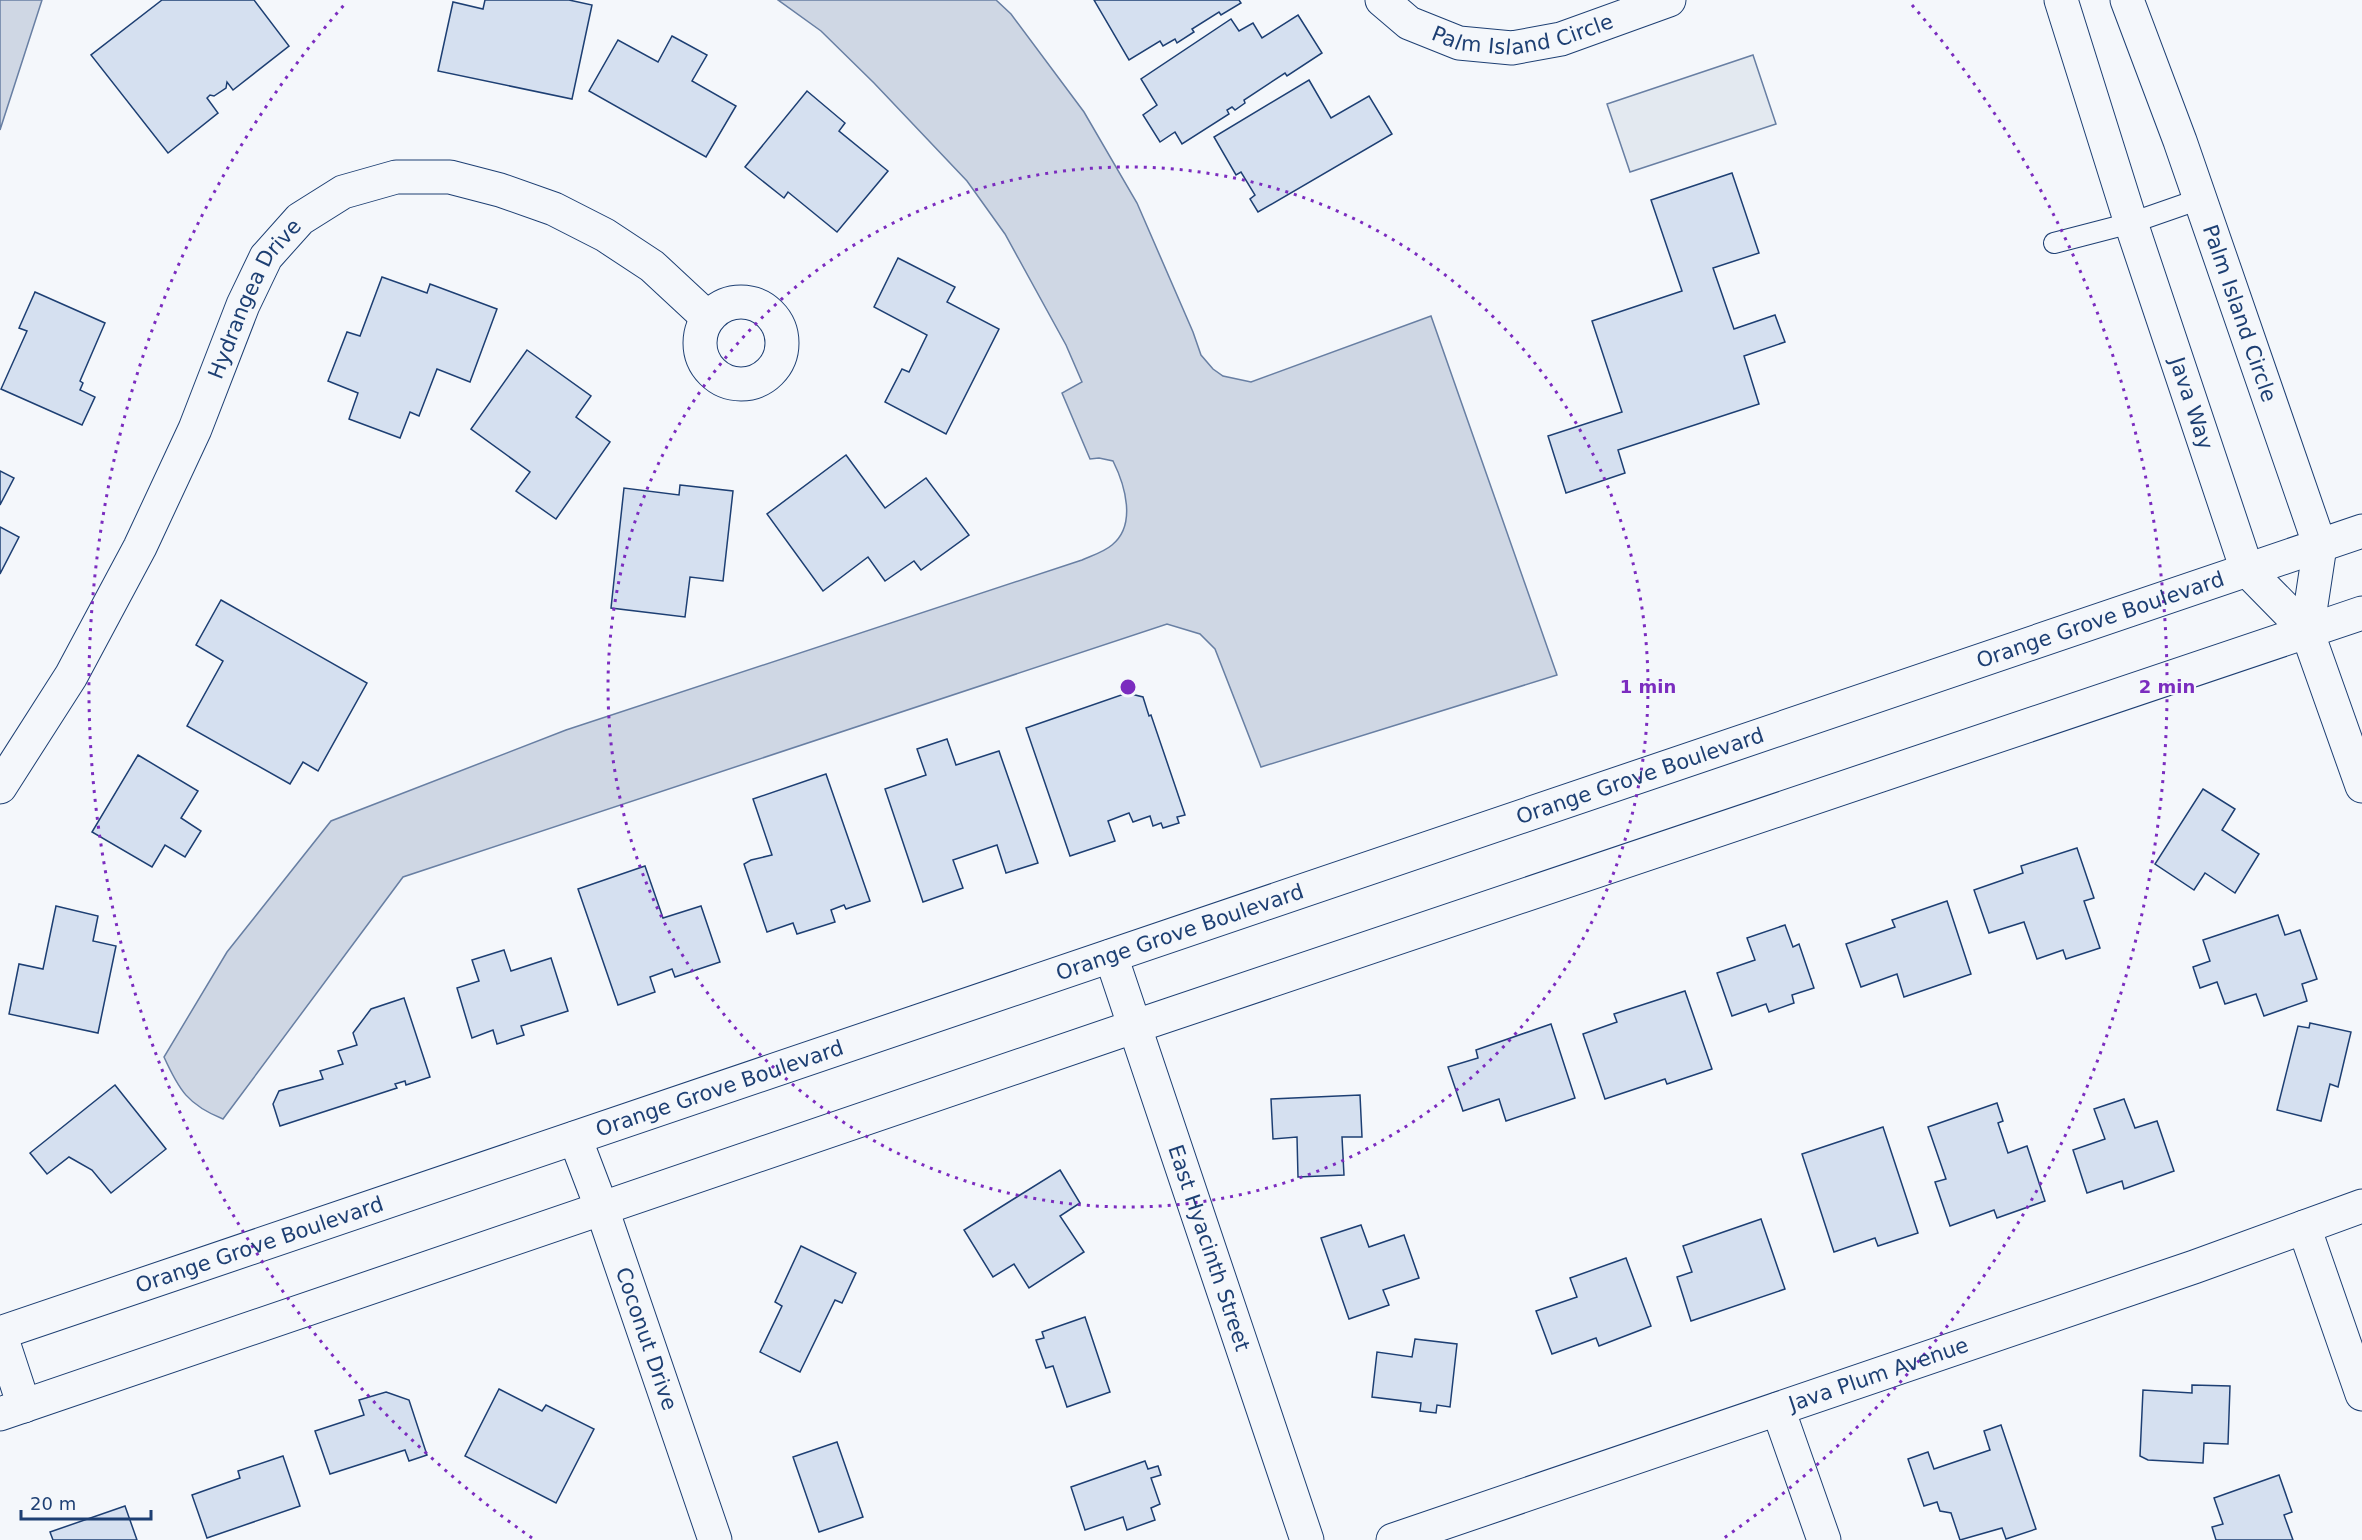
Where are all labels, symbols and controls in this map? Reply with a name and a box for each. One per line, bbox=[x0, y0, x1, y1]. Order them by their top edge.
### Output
street label: Palm Island Circle bbox=[1428, 9, 1616, 60]
street label: Hydrangea Drive bbox=[204, 214, 306, 382]
street label: Palm Island Circle bbox=[2198, 222, 2281, 405]
street label: Java Way bbox=[2164, 352, 2218, 453]
street label: Orange Grove Boulevard bbox=[1973, 567, 2227, 673]
text: 1 min bbox=[1620, 676, 1676, 697]
text: 2 min bbox=[2139, 676, 2195, 697]
centre of rings bbox=[1118, 677, 1138, 697]
street label: Orange Grove Boulevard bbox=[1513, 723, 1767, 829]
street label: Orange Grove Boulevard bbox=[1053, 879, 1307, 986]
street label: Orange Grove Boulevard bbox=[593, 1035, 847, 1142]
street label: East Hyacinth Street bbox=[1163, 1142, 1255, 1354]
street label: Orange Grove Boulevard bbox=[133, 1192, 386, 1298]
street label: Coconut Drive bbox=[611, 1264, 682, 1413]
street label: Java Plum Avenue bbox=[1784, 1333, 1971, 1417]
scale bar bbox=[21, 1483, 152, 1521]
text: 20 m bbox=[30, 1493, 76, 1514]

